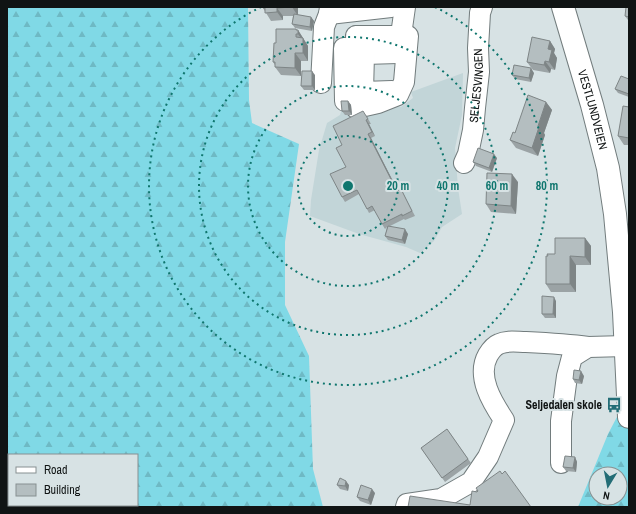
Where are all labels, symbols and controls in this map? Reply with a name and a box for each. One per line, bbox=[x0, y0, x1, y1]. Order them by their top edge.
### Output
street label: SELJESVINGEN bbox=[466, 48, 487, 123]
street label: VESTLUNDVEIEN bbox=[574, 68, 611, 151]
text: 20 m bbox=[387, 178, 409, 194]
text: 40 m bbox=[437, 178, 459, 194]
text: 60 m bbox=[486, 178, 508, 194]
text: 80 m bbox=[536, 178, 558, 194]
centre of rings bbox=[341, 179, 355, 193]
bus stop icon: Seljedalen skole bbox=[605, 396, 623, 414]
place label: Seljedalen skole bbox=[525, 397, 603, 413]
legend bbox=[8, 454, 138, 506]
text: Road bbox=[44, 462, 68, 478]
north arrow bbox=[588, 466, 628, 506]
text: Building bbox=[44, 482, 81, 498]
text: N bbox=[602, 488, 611, 503]

